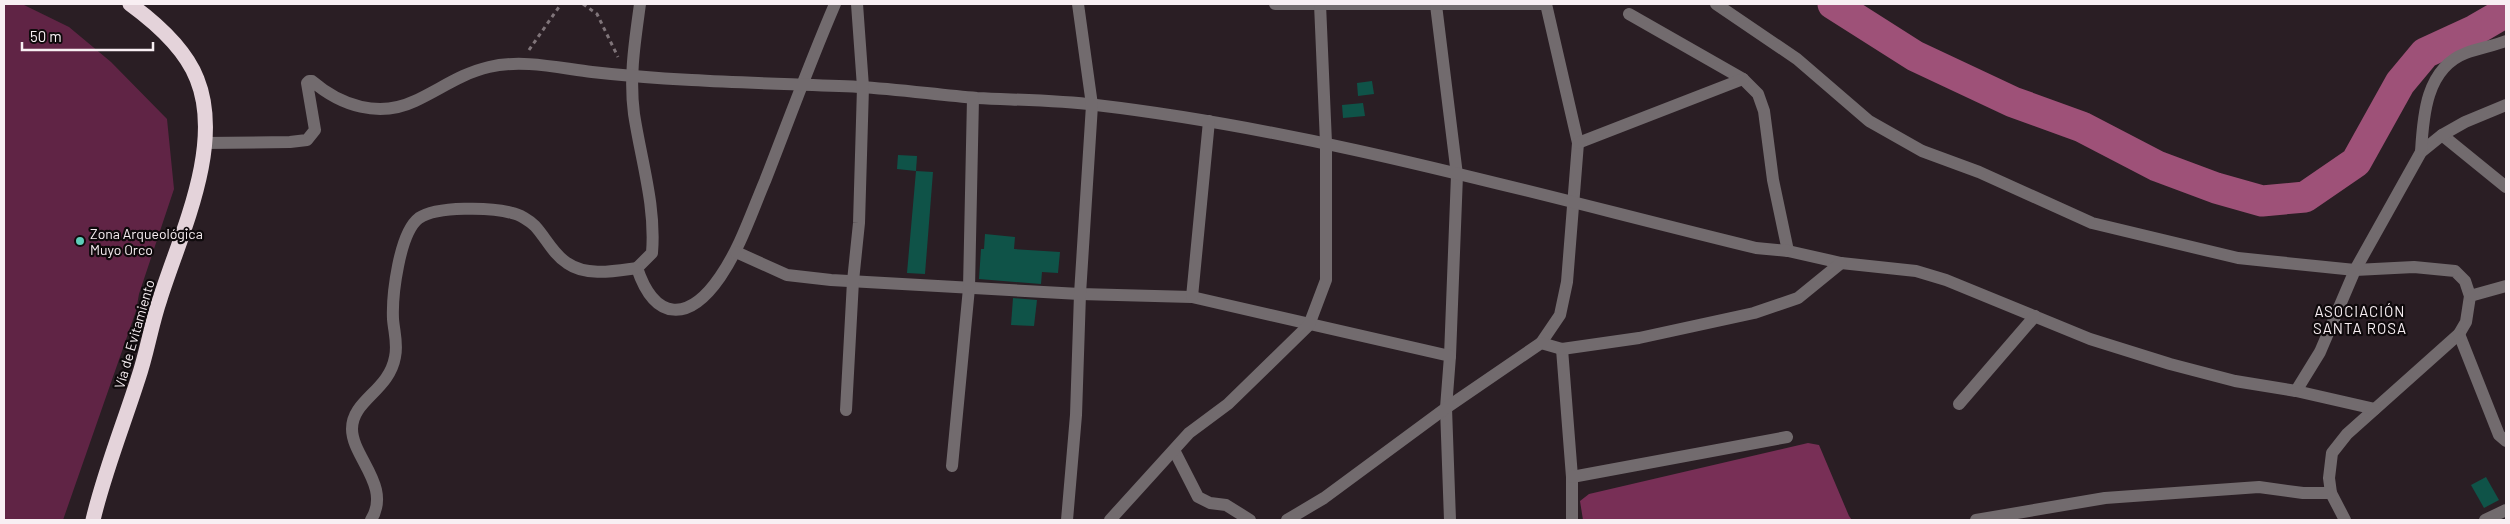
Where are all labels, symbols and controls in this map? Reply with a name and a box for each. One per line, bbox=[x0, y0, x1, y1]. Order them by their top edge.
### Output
scale bar bbox=[22, 20, 154, 52]
text: 50 m bbox=[30, 27, 62, 45]
place label: Zona Arqueológica Muyo Orco bbox=[90, 225, 203, 258]
marker: Zona Arqueológica Muyo Orco bbox=[74, 235, 86, 247]
street label: Vía de Evitamiento bbox=[110, 277, 158, 391]
district label: ASOCIACIÓN SANTA ROSA bbox=[2313, 302, 2407, 337]

